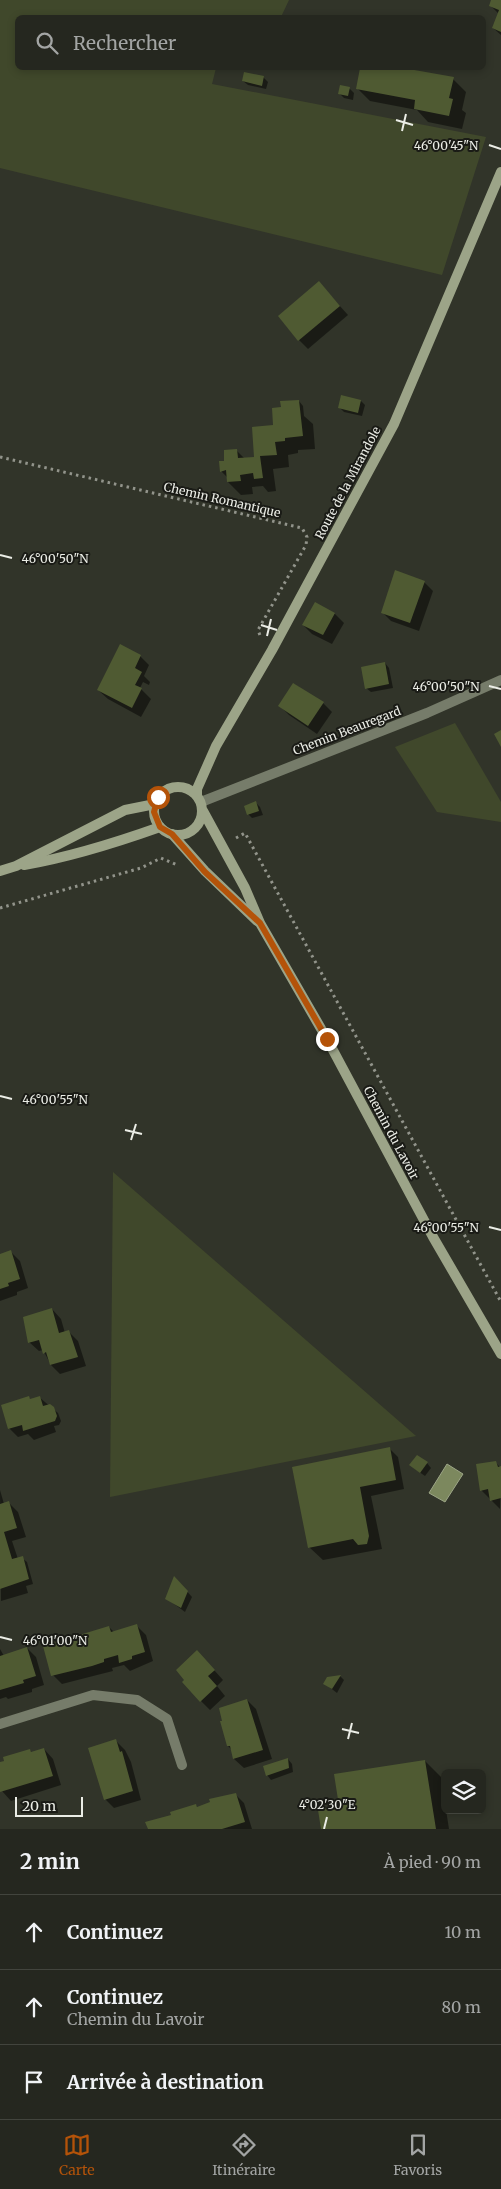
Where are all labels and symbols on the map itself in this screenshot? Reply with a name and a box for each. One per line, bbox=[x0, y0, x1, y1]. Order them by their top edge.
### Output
text: 46°00'45"N bbox=[414, 138, 479, 153]
street label: Route de la Mirandole bbox=[312, 424, 384, 542]
street label: Chemin Romantique bbox=[162, 479, 282, 520]
text: 46°00'50"N bbox=[21, 551, 89, 566]
text: 46°00'50"N bbox=[412, 679, 480, 694]
street label: Chemin Beauregard bbox=[291, 703, 403, 758]
route start bbox=[147, 786, 170, 809]
route end bbox=[316, 1028, 339, 1051]
street label: Chemin du Lavoir bbox=[361, 1084, 423, 1182]
text: 46°00'55"N bbox=[22, 1092, 89, 1107]
text: 46°00'55"N bbox=[413, 1220, 480, 1235]
text: 46°01'00"N bbox=[23, 1633, 88, 1648]
scale bar bbox=[15, 1794, 82, 1817]
text: 4°02'30"E bbox=[299, 1797, 356, 1812]

